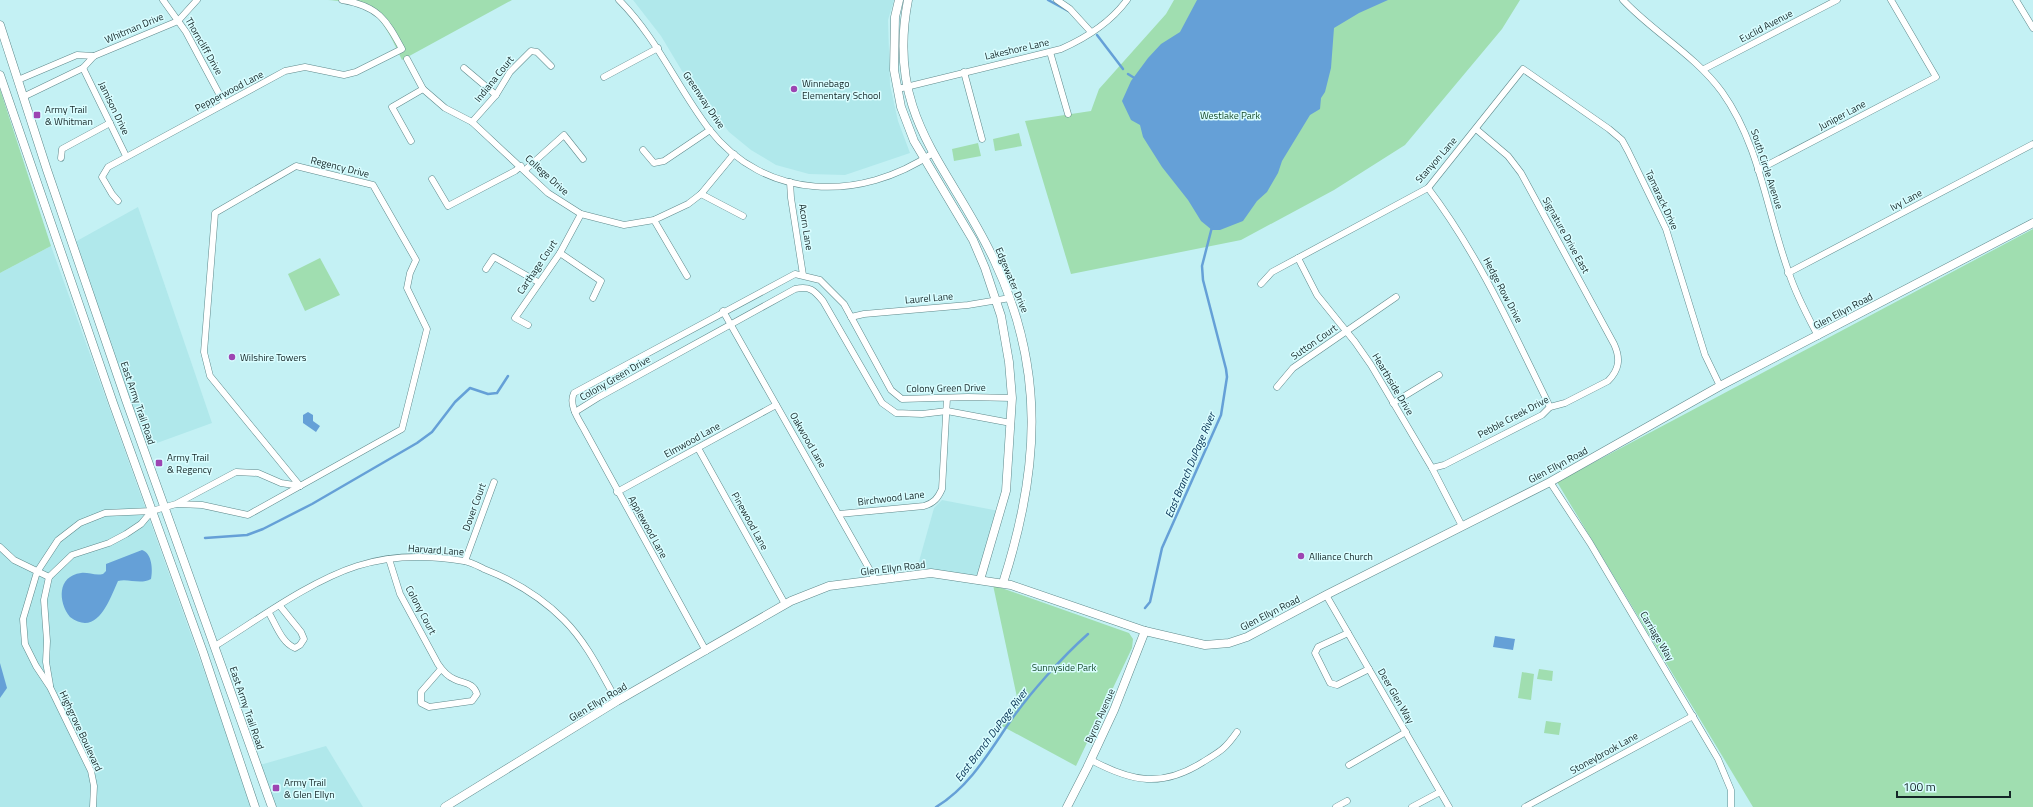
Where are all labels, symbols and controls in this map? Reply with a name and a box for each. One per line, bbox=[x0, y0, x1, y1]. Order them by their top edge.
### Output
street label: Euclid Avenue bbox=[1737, 6, 1795, 46]
street label: Whitman Drive bbox=[102, 9, 166, 47]
street label: Thorncliff Drive bbox=[181, 14, 227, 78]
street label: Lakeshore Lane bbox=[983, 34, 1051, 64]
street label: Indiana Court bbox=[471, 52, 518, 105]
street label: Pepperwood Lane bbox=[192, 67, 266, 115]
street label: Greenway Drive bbox=[679, 68, 729, 132]
place label: Winnebago Elementary School bbox=[802, 76, 881, 103]
street label: Jamison Drive bbox=[95, 79, 133, 137]
marker: Winnebago Elementary School bbox=[789, 84, 799, 94]
street label: Juniper Lane bbox=[1816, 96, 1868, 134]
place label: Army Trail & Whitman bbox=[45, 102, 93, 129]
park label: Westlake Park bbox=[1200, 108, 1260, 123]
marker: Army Trail & Whitman bbox=[32, 110, 42, 120]
street label: South Circle Avenue bbox=[1747, 127, 1787, 211]
street label: Stanyon Lane bbox=[1412, 134, 1460, 186]
street label: College Drive bbox=[522, 151, 572, 199]
street label: Regency Drive bbox=[309, 152, 371, 182]
street label: Tamarack Drive bbox=[1642, 168, 1682, 232]
street label: Ivy Lane bbox=[1887, 185, 1925, 215]
street label: Signature Drive East bbox=[1539, 194, 1593, 276]
street label: Acorn Lane bbox=[795, 203, 817, 251]
street label: Carthage Court bbox=[513, 236, 561, 297]
street label: Edgewater Drive bbox=[992, 245, 1032, 315]
street label: Hedge Row Drive bbox=[1479, 255, 1527, 325]
street label: Laurel Lane bbox=[904, 288, 954, 308]
street label: Glen Ellyn Road bbox=[1811, 289, 1875, 333]
street label: Sutton Court bbox=[1288, 320, 1341, 363]
place label: Wilshire Towers bbox=[240, 350, 307, 365]
street label: Hearthside Drive bbox=[1368, 350, 1418, 418]
marker: Wilshire Towers bbox=[227, 352, 237, 362]
street label: Colony Green Drive bbox=[577, 352, 653, 404]
street label: East Army Trail Road bbox=[117, 359, 159, 447]
street label: Colony Green Drive bbox=[906, 380, 986, 396]
street label: Pebble Creek Drive bbox=[1475, 392, 1551, 442]
street label: Oakwood Lane bbox=[786, 409, 830, 471]
water label: East Branch DuPage River bbox=[1161, 409, 1220, 520]
street label: Elmwood Lane bbox=[661, 418, 723, 462]
street label: Glen Ellyn Road bbox=[1526, 443, 1590, 487]
place label: Army Trail & Regency bbox=[167, 450, 212, 477]
marker: Army Trail & Regency bbox=[154, 458, 164, 468]
street label: Dover Court bbox=[458, 481, 490, 533]
street label: Birchwood Lane bbox=[857, 486, 925, 510]
street label: Pinewood Lane bbox=[728, 489, 772, 553]
street label: Applewood Lane bbox=[625, 493, 671, 561]
street label: Harvard Lane bbox=[408, 541, 464, 559]
place label: Alliance Church bbox=[1309, 549, 1373, 564]
marker: Alliance Church bbox=[1296, 551, 1306, 561]
street label: Glen Ellyn Road bbox=[860, 557, 926, 579]
street label: Colony Court bbox=[402, 583, 440, 638]
street label: Glen Ellyn Road bbox=[1238, 591, 1302, 635]
street label: Carriage Way bbox=[1636, 608, 1678, 664]
park label: Sunnyside Park bbox=[1032, 660, 1097, 675]
street label: East Army Trail Road bbox=[226, 664, 268, 752]
street label: Deer Glen Way bbox=[1374, 665, 1418, 727]
street label: Glen Ellyn Road bbox=[566, 679, 630, 725]
water label: East Branch DuPage River bbox=[951, 684, 1032, 785]
street label: Byron Avenue bbox=[1081, 686, 1119, 746]
street label: Highgrove Boulevard bbox=[56, 688, 106, 774]
street label: Stoneybrook Lane bbox=[1567, 728, 1641, 778]
scale bar bbox=[1897, 773, 2010, 799]
place label: Army Trail & Glen Ellyn bbox=[284, 775, 335, 802]
text: 100 m bbox=[1903, 777, 1936, 796]
marker: Army Trail & Glen Ellyn bbox=[271, 783, 281, 793]

